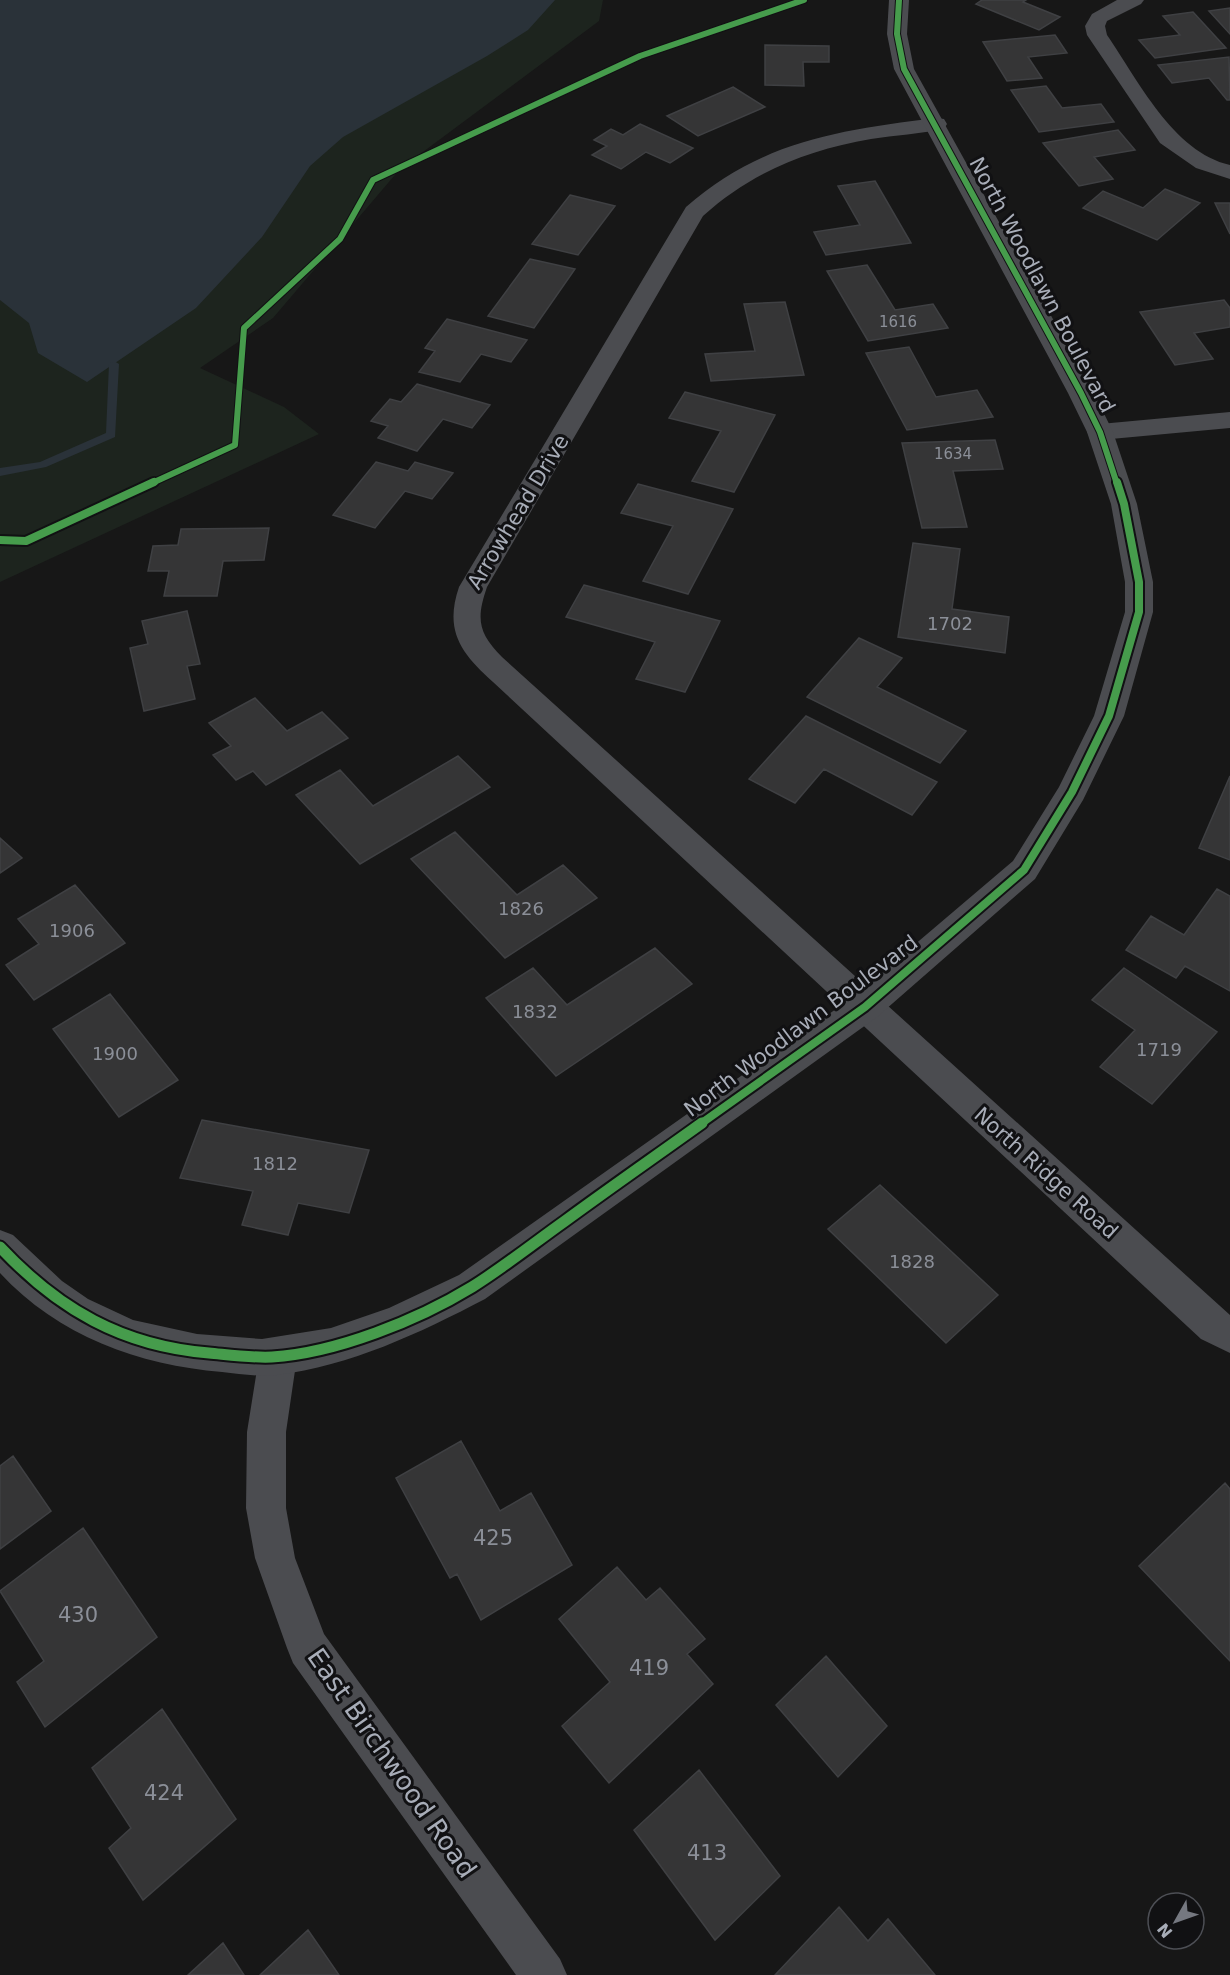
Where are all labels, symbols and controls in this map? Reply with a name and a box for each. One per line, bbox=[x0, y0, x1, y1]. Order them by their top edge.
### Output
street label: North Woodlawn Boulevard bbox=[964, 153, 1120, 417]
house number: 1616 bbox=[879, 313, 917, 331]
street label: Arrowhead Drive bbox=[462, 430, 574, 594]
house number: 1634 bbox=[934, 445, 972, 463]
house number: 1702 bbox=[927, 613, 973, 634]
house number: 1826 bbox=[498, 898, 544, 919]
house number: 1906 bbox=[49, 920, 95, 941]
street label: North Woodlawn Boulevard bbox=[680, 930, 922, 1122]
house number: 1832 bbox=[512, 1001, 558, 1022]
house number: 1719 bbox=[1136, 1039, 1182, 1060]
house number: 1900 bbox=[92, 1043, 138, 1064]
street label: North Ridge Road bbox=[969, 1102, 1123, 1244]
house number: 1812 bbox=[252, 1153, 298, 1174]
house number: 1828 bbox=[889, 1251, 935, 1272]
house number: 425 bbox=[473, 1526, 513, 1550]
house number: 430 bbox=[58, 1603, 98, 1627]
street label: East Birchwood Road bbox=[301, 1642, 483, 1884]
house number: 419 bbox=[629, 1656, 669, 1680]
house number: 424 bbox=[144, 1781, 184, 1805]
house number: 413 bbox=[687, 1841, 727, 1865]
north arrow bbox=[1146, 1891, 1206, 1951]
text: N bbox=[1153, 1919, 1176, 1942]

